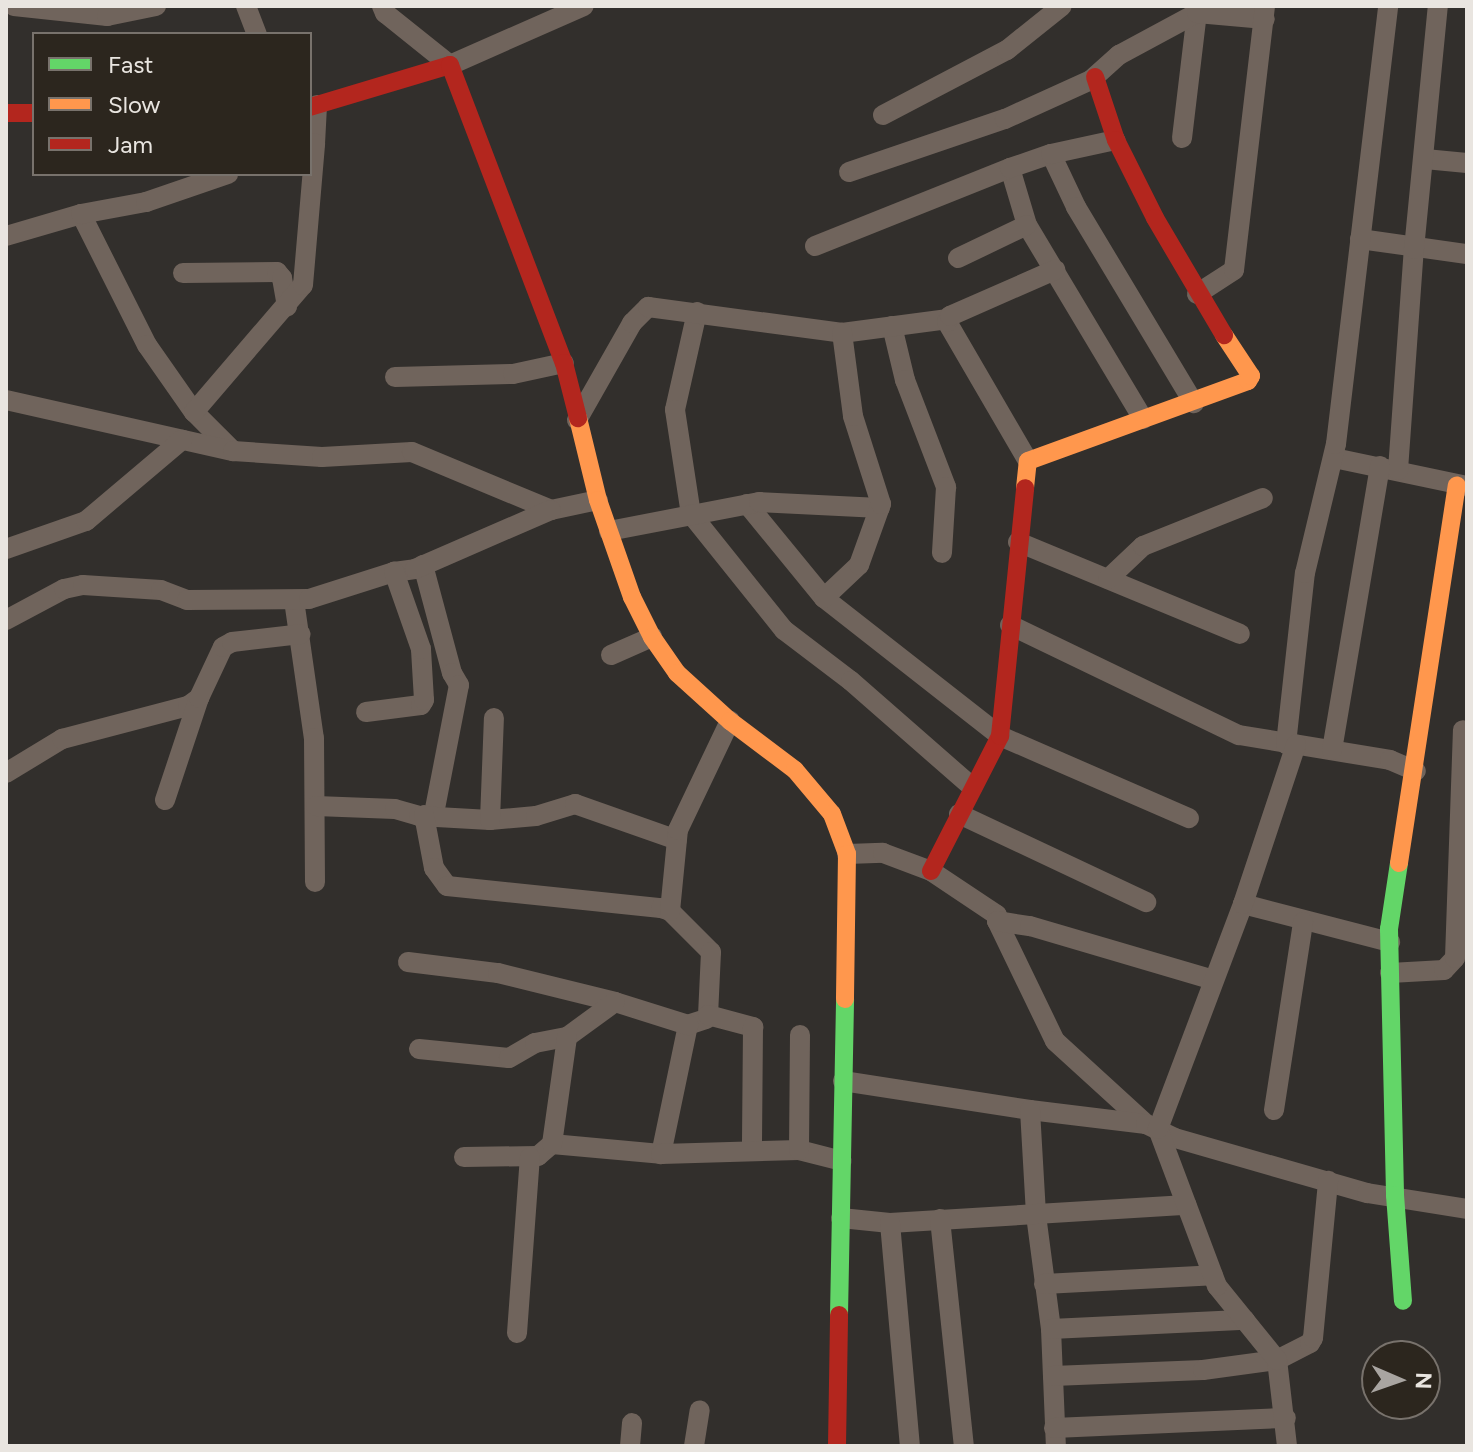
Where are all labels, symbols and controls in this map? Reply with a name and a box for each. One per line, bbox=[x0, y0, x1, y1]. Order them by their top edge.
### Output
legend bbox=[32, 32, 312, 176]
text: Fast bbox=[108, 50, 153, 79]
text: Slow bbox=[108, 90, 160, 119]
text: Jam bbox=[108, 130, 153, 159]
north arrow bbox=[1361, 1340, 1441, 1420]
text: N bbox=[1410, 1372, 1437, 1390]

